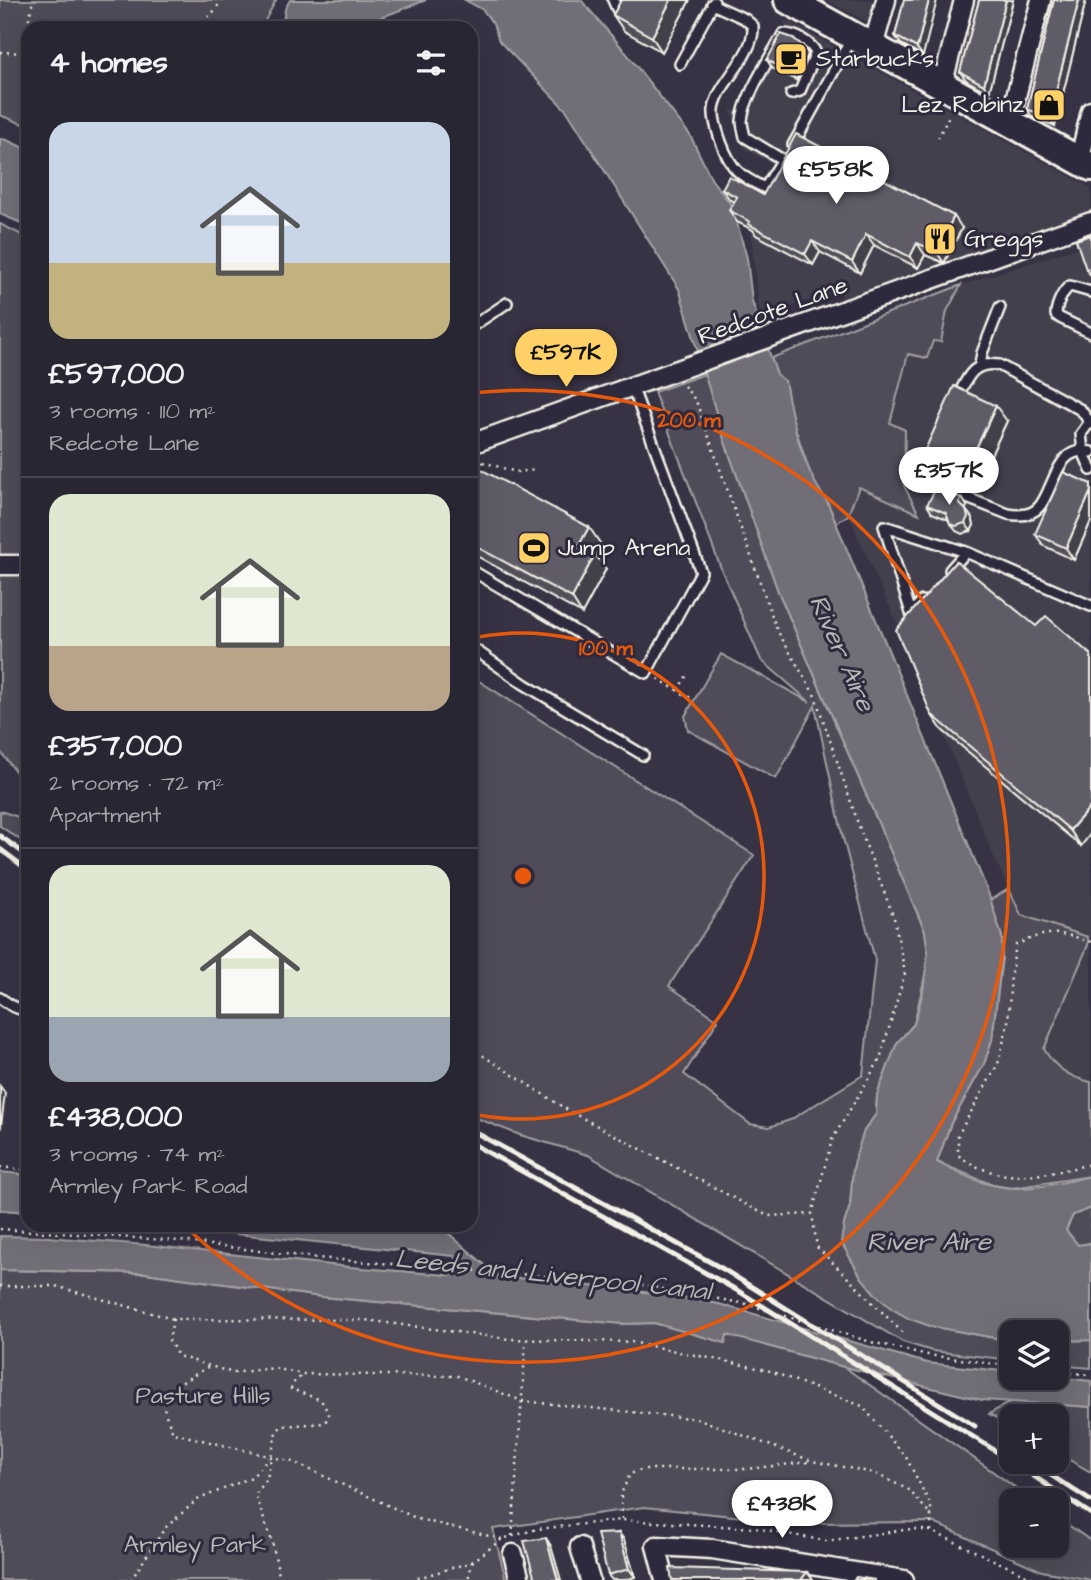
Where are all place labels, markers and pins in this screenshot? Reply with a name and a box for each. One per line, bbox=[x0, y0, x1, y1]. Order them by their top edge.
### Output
cafe icon: Starbucks bbox=[772, 40, 810, 78]
place label: Starbucks bbox=[816, 42, 934, 76]
shop icon: Lez Robinz bbox=[1030, 86, 1068, 124]
place label: Lez Robinz bbox=[901, 88, 1024, 122]
pin: £558K bbox=[787, 146, 885, 206]
restaurant icon: Greggs bbox=[921, 220, 959, 258]
place label: Greggs bbox=[964, 222, 1044, 257]
pin: £597K bbox=[517, 330, 615, 389]
pin: £357K bbox=[900, 448, 998, 507]
sports icon: Jump Arena bbox=[515, 529, 553, 567]
place label: Jump Arena bbox=[558, 531, 690, 565]
centre of rings bbox=[511, 864, 535, 888]
pin: £438K bbox=[733, 1480, 831, 1540]

